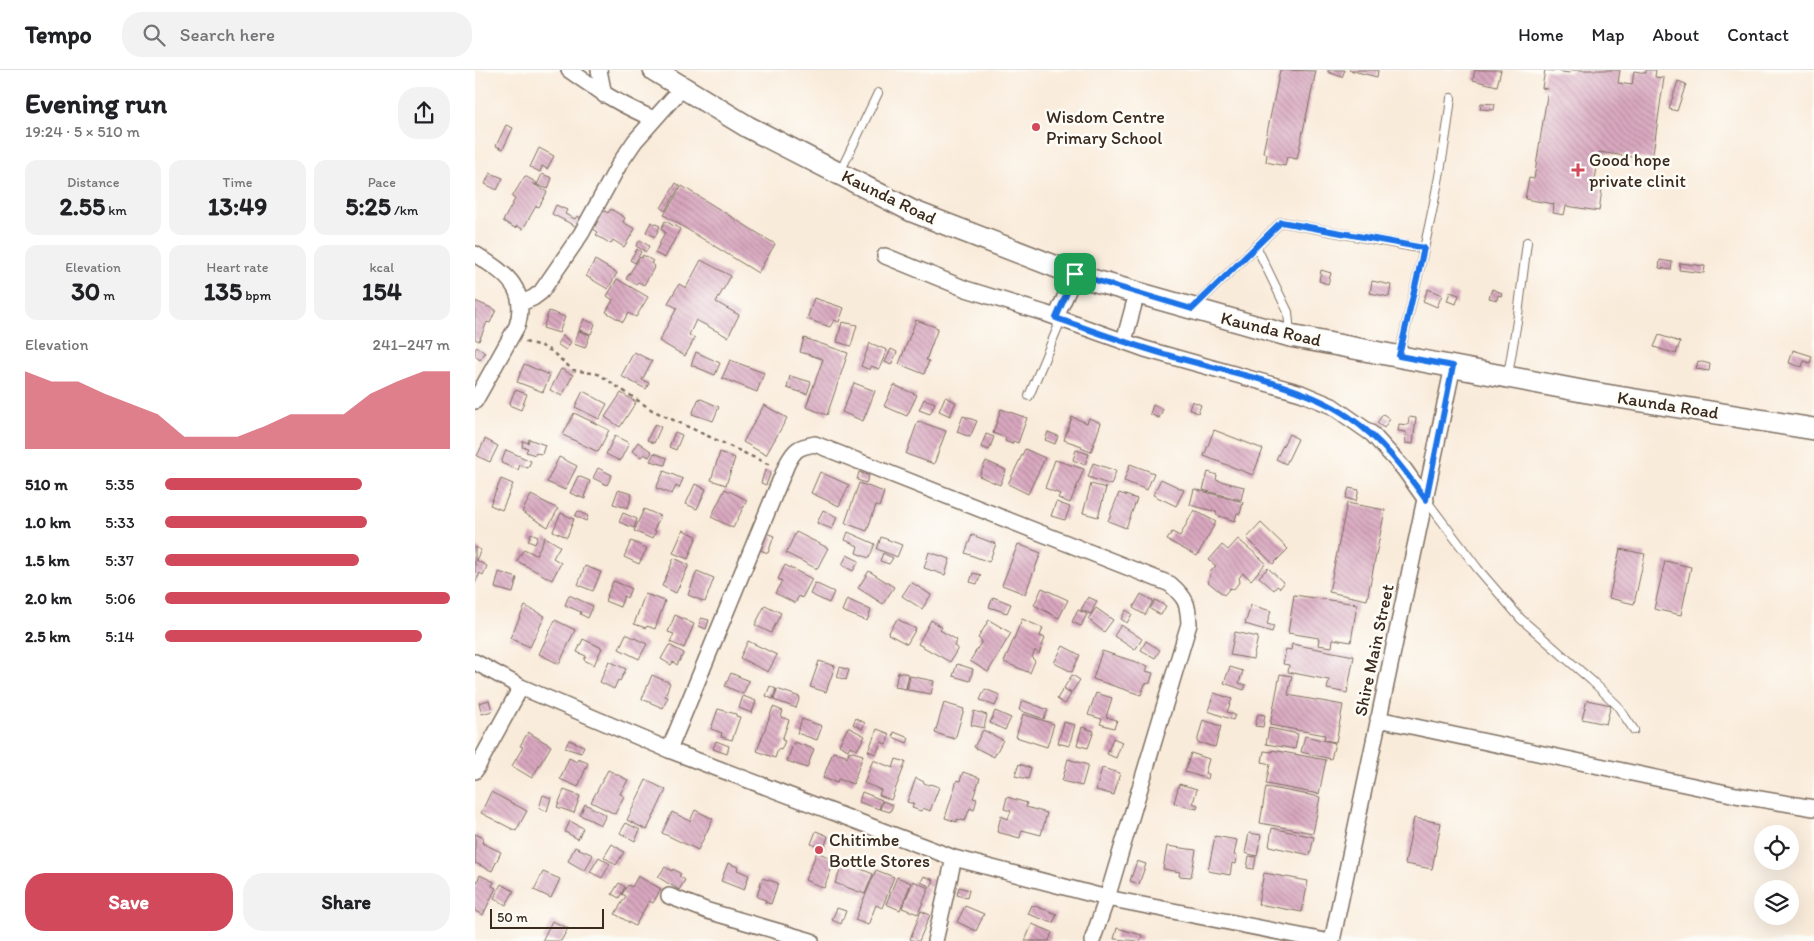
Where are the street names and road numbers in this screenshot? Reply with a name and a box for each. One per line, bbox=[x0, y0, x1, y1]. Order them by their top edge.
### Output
street label: Kaunda Road bbox=[838, 165, 940, 229]
street label: Kaunda Road bbox=[1219, 307, 1324, 351]
street label: Kaunda Road bbox=[1616, 386, 1721, 424]
street label: Shire Main Street bbox=[1349, 582, 1399, 718]

